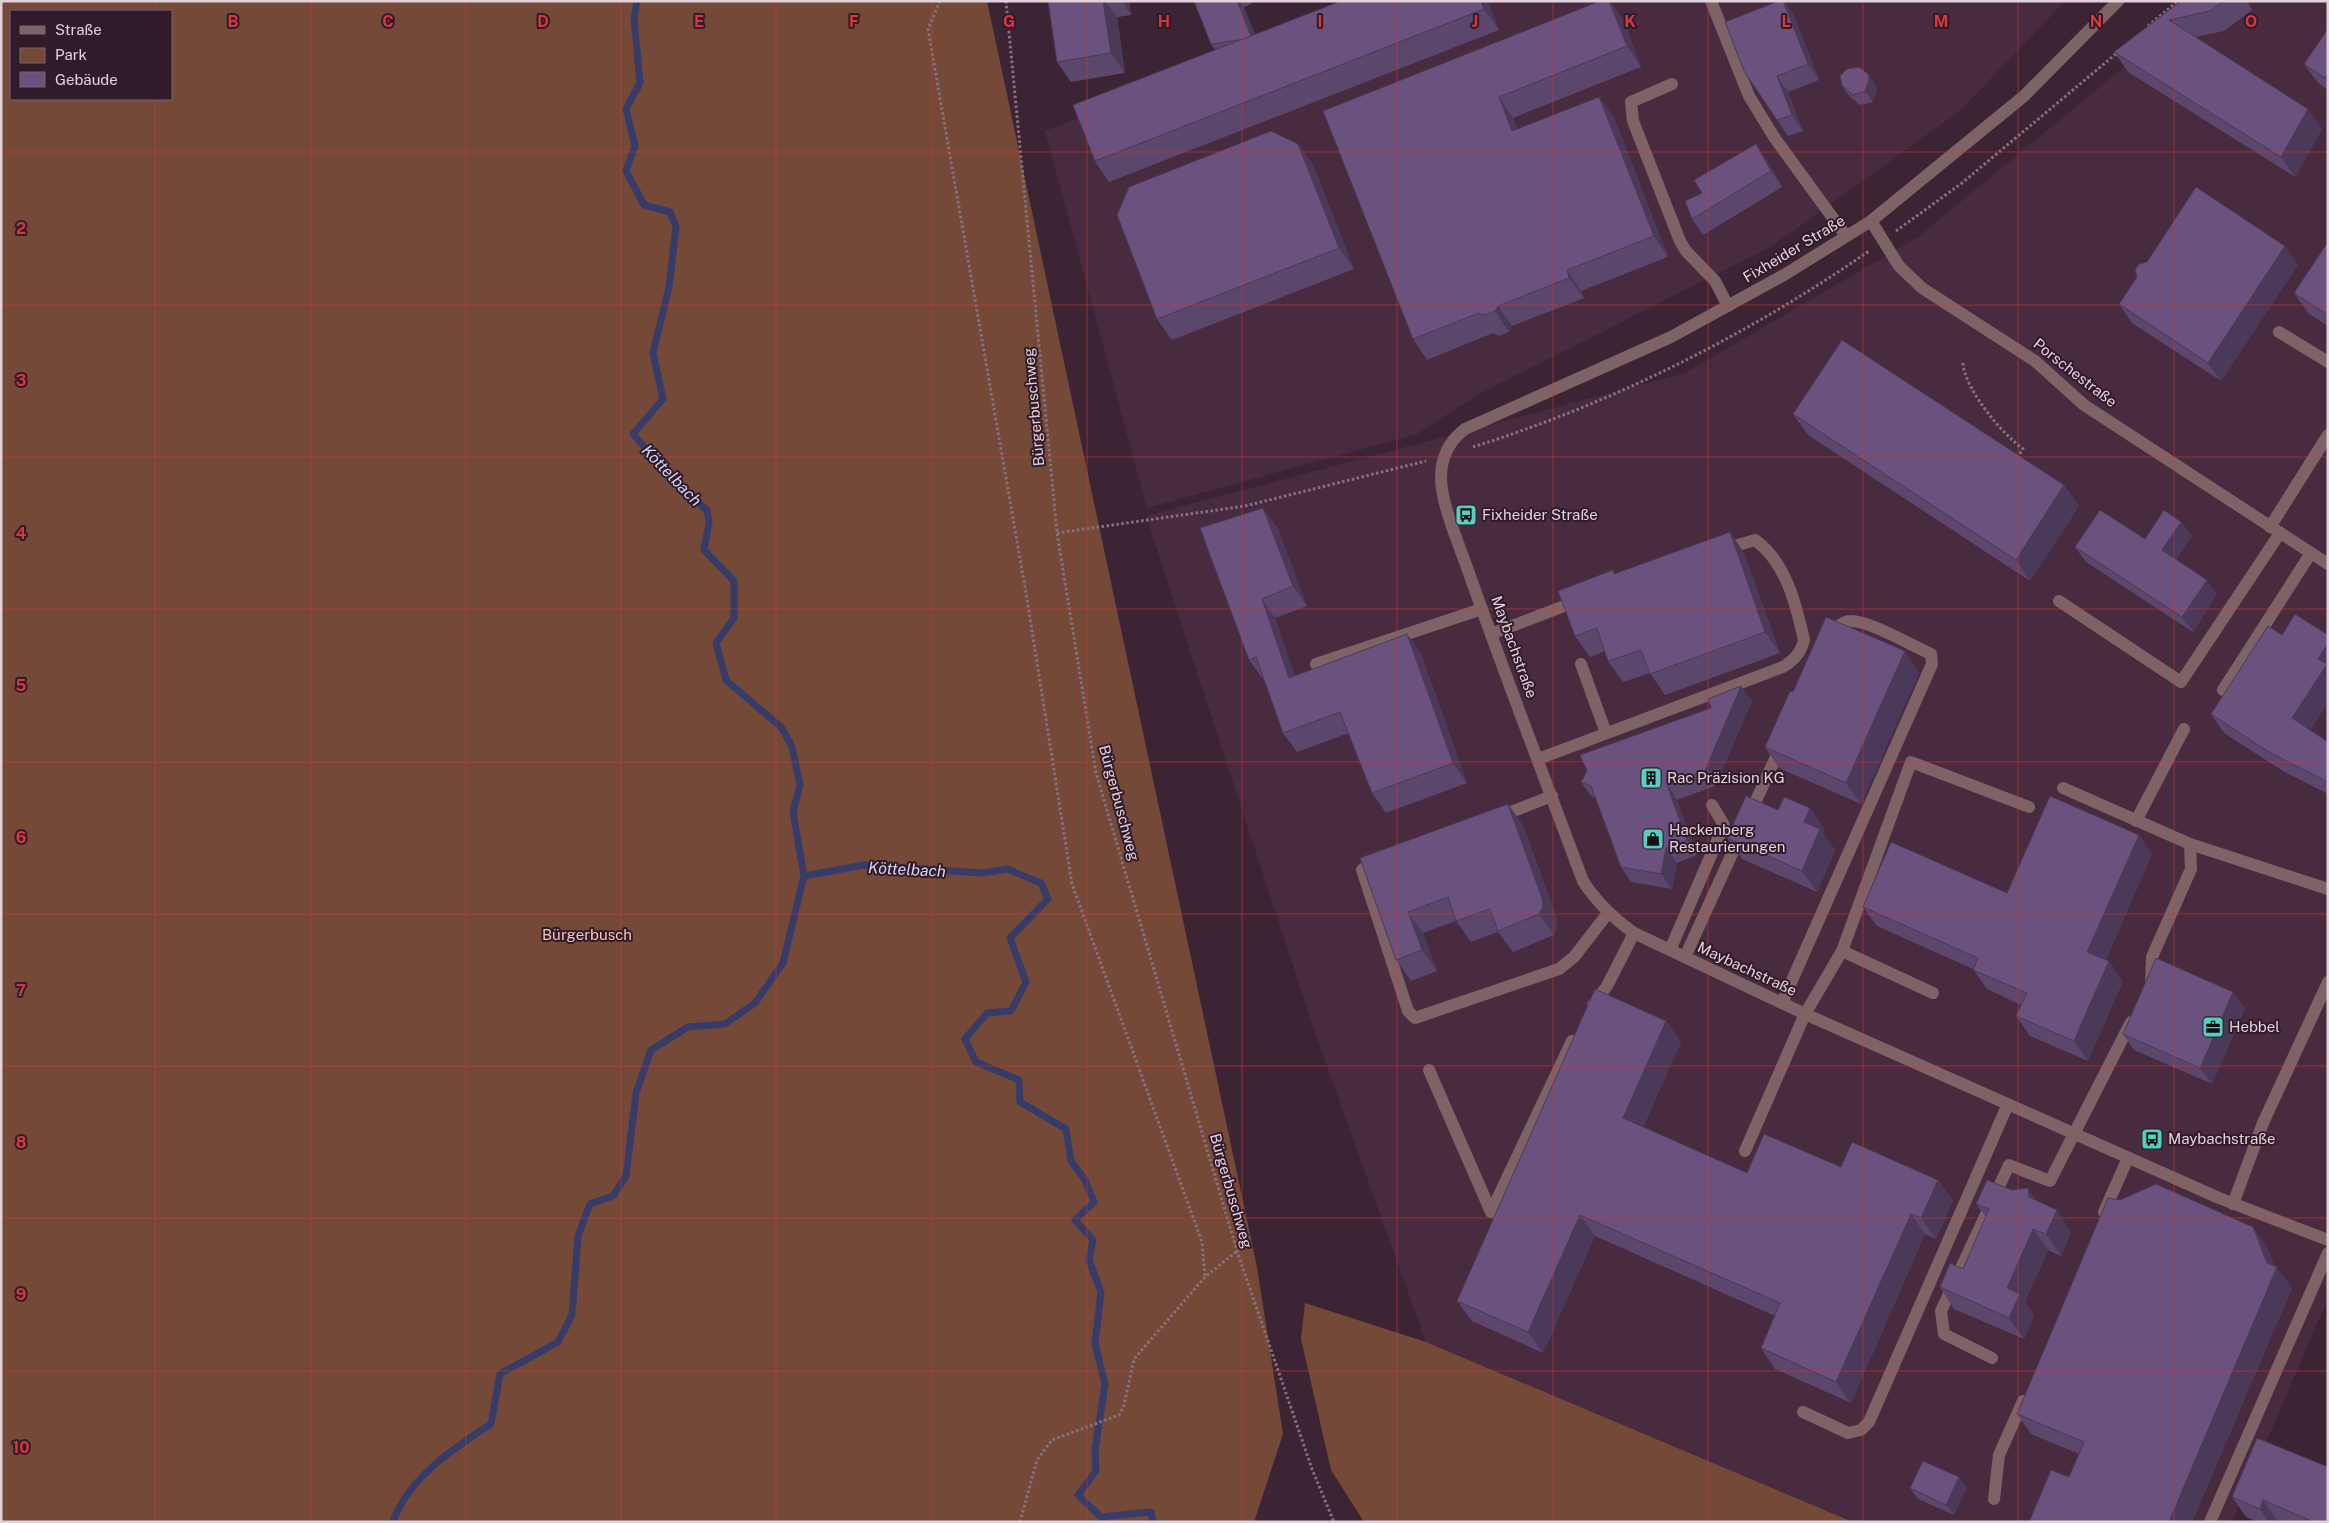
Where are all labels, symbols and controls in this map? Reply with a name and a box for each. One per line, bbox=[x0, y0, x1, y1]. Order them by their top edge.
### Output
legend bbox=[10, 10, 172, 100]
text: B bbox=[228, 12, 239, 31]
text: C bbox=[382, 12, 394, 31]
text: D bbox=[537, 12, 549, 31]
text: E bbox=[694, 12, 704, 31]
text: F bbox=[849, 12, 859, 31]
text: G bbox=[1003, 12, 1015, 31]
text: H bbox=[1158, 12, 1170, 31]
text: I bbox=[1318, 12, 1322, 31]
text: J bbox=[1472, 12, 1478, 31]
text: K bbox=[1624, 12, 1636, 31]
text: L bbox=[1781, 12, 1791, 31]
text: M bbox=[1934, 12, 1948, 31]
text: N bbox=[2090, 12, 2102, 31]
text: O bbox=[2245, 12, 2257, 31]
text: Straße bbox=[55, 21, 102, 38]
text: Park bbox=[55, 46, 87, 63]
text: Gebäude bbox=[55, 71, 118, 88]
street label: Fixheider Straße bbox=[1740, 211, 1848, 286]
text: 2 bbox=[16, 219, 26, 238]
street label: Porschestraße bbox=[2030, 335, 2120, 410]
street label: Bürgerbuschweg bbox=[1020, 347, 1047, 467]
text: 3 bbox=[16, 371, 26, 390]
water label: Köttelbach bbox=[638, 441, 706, 510]
bus stop icon: Fixheider Straße bbox=[1454, 503, 1478, 527]
place label: Fixheider Straße bbox=[1482, 506, 1598, 523]
text: 4 bbox=[16, 524, 27, 543]
street label: Maybachstraße bbox=[1488, 593, 1541, 700]
text: 5 bbox=[16, 676, 27, 695]
street label: Bürgerbuschweg bbox=[1096, 743, 1143, 863]
building icon: Rac Präzision KG bbox=[1639, 766, 1663, 790]
place label: Rac Präzision KG bbox=[1667, 769, 1785, 786]
place label: Hackenberg Restaurierungen bbox=[1669, 821, 1785, 855]
shop icon: Hackenberg Restaurierungen bbox=[1641, 827, 1665, 851]
text: 6 bbox=[16, 828, 26, 847]
water label: Köttelbach bbox=[868, 858, 946, 881]
park label: Bürgerbusch bbox=[542, 926, 632, 943]
street label: Maybachstraße bbox=[1695, 938, 1800, 999]
text: 7 bbox=[16, 981, 26, 1000]
office icon: Hebbel bbox=[2201, 1015, 2225, 1039]
place label: Hebbel bbox=[2229, 1018, 2280, 1035]
bus stop icon: Maybachstraße bbox=[2140, 1127, 2164, 1151]
place label: Maybachstraße bbox=[2168, 1130, 2276, 1147]
street label: Bürgerbuschweg bbox=[1207, 1131, 1256, 1250]
text: 8 bbox=[16, 1133, 27, 1152]
text: 9 bbox=[16, 1285, 26, 1304]
text: 10 bbox=[12, 1438, 30, 1457]

